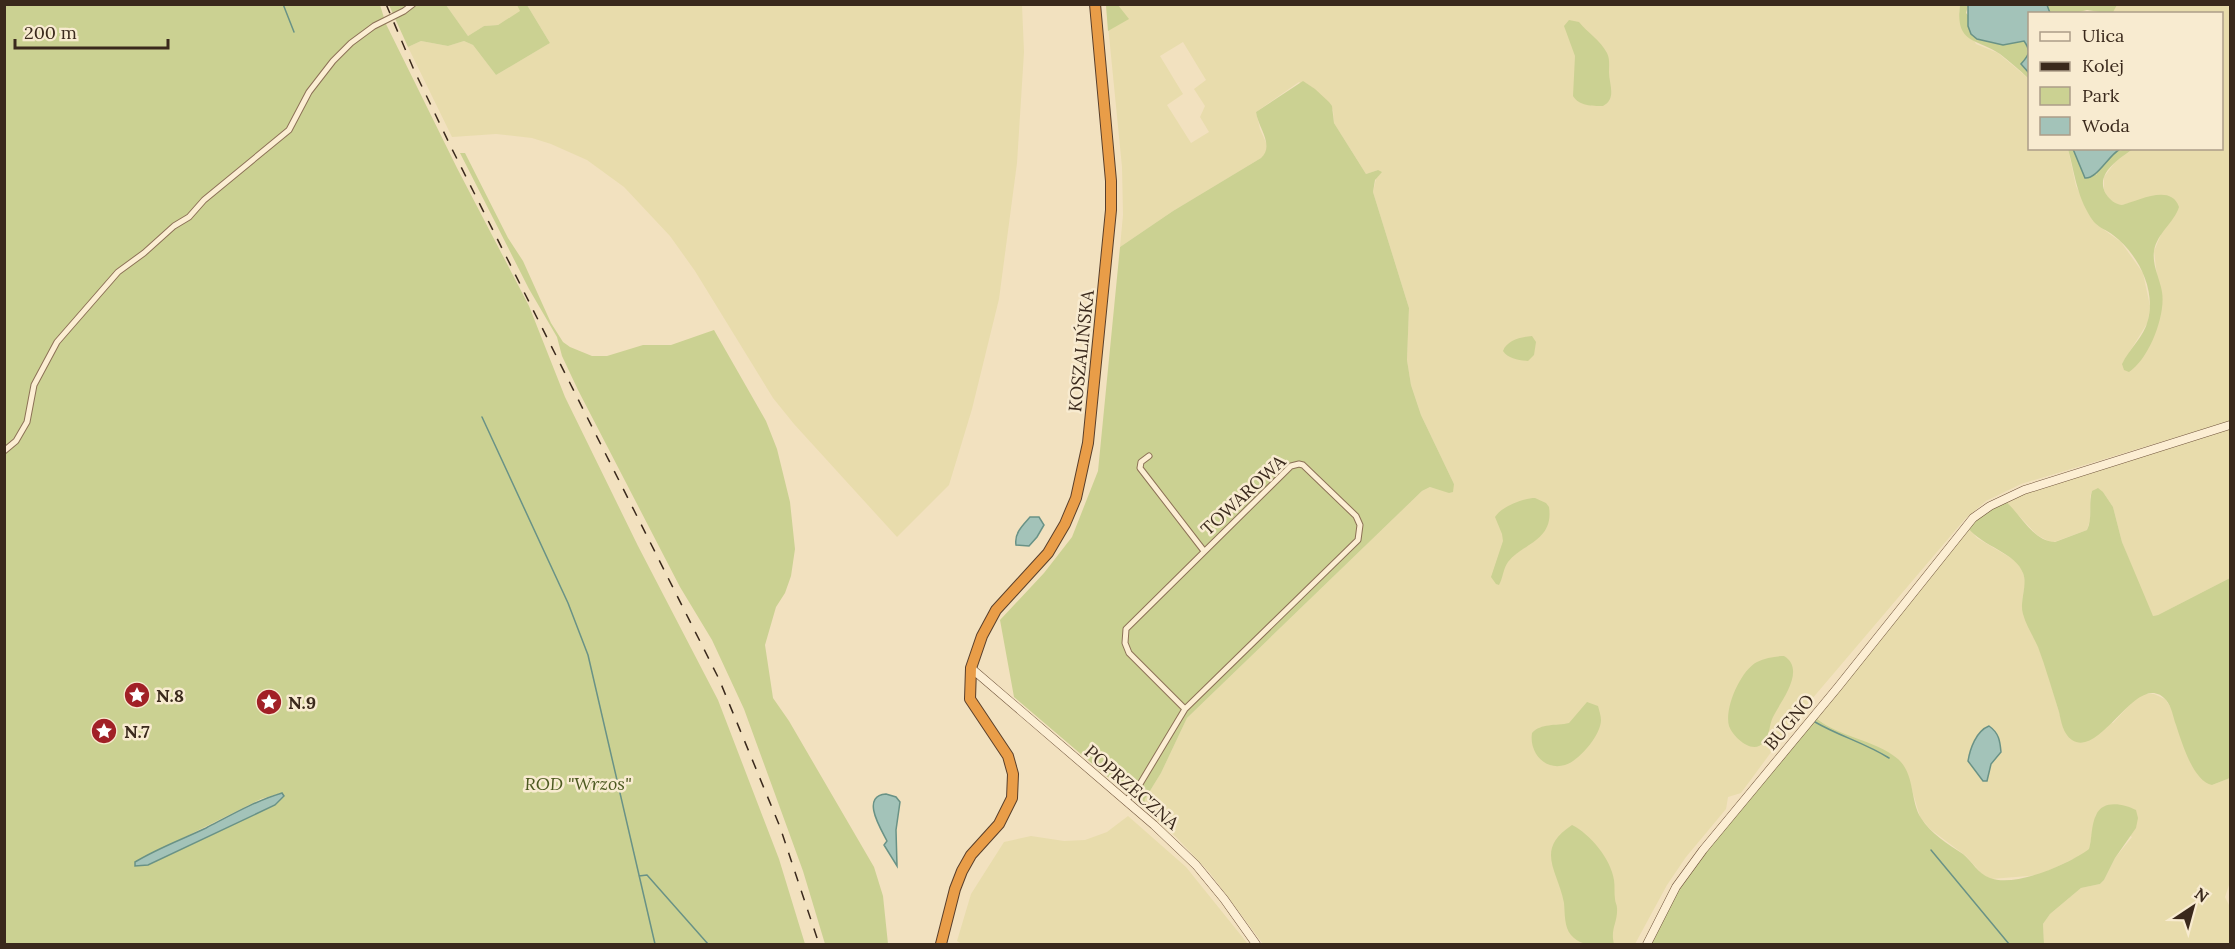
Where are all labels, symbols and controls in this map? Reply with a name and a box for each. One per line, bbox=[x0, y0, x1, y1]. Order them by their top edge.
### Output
scale bar bbox=[15, 12, 168, 50]
legend bbox=[2028, 12, 2223, 150]
text: 200 m bbox=[24, 21, 77, 44]
text: Ulica bbox=[2082, 24, 2124, 47]
text: Kolej bbox=[2082, 54, 2124, 77]
text: Park bbox=[2082, 84, 2120, 107]
text: Woda bbox=[2082, 114, 2130, 137]
street label: KOSZALIŃSKA bbox=[1063, 288, 1099, 413]
street label: TOWAROWA bbox=[1196, 449, 1291, 540]
place icon: N.8 bbox=[122, 680, 152, 710]
place label: N.8 bbox=[156, 684, 184, 707]
place icon: N.9 bbox=[254, 687, 284, 717]
street label: BUGNO bbox=[1759, 689, 1819, 755]
place label: N.9 bbox=[288, 691, 316, 714]
place icon: N.7 bbox=[89, 716, 119, 746]
place label: N.7 bbox=[124, 720, 150, 743]
street label: POPRZECZNA bbox=[1080, 740, 1185, 835]
park label: ROD "Wrzos" bbox=[525, 772, 631, 795]
north arrow bbox=[2163, 877, 2223, 937]
text: N bbox=[2191, 883, 2213, 907]

